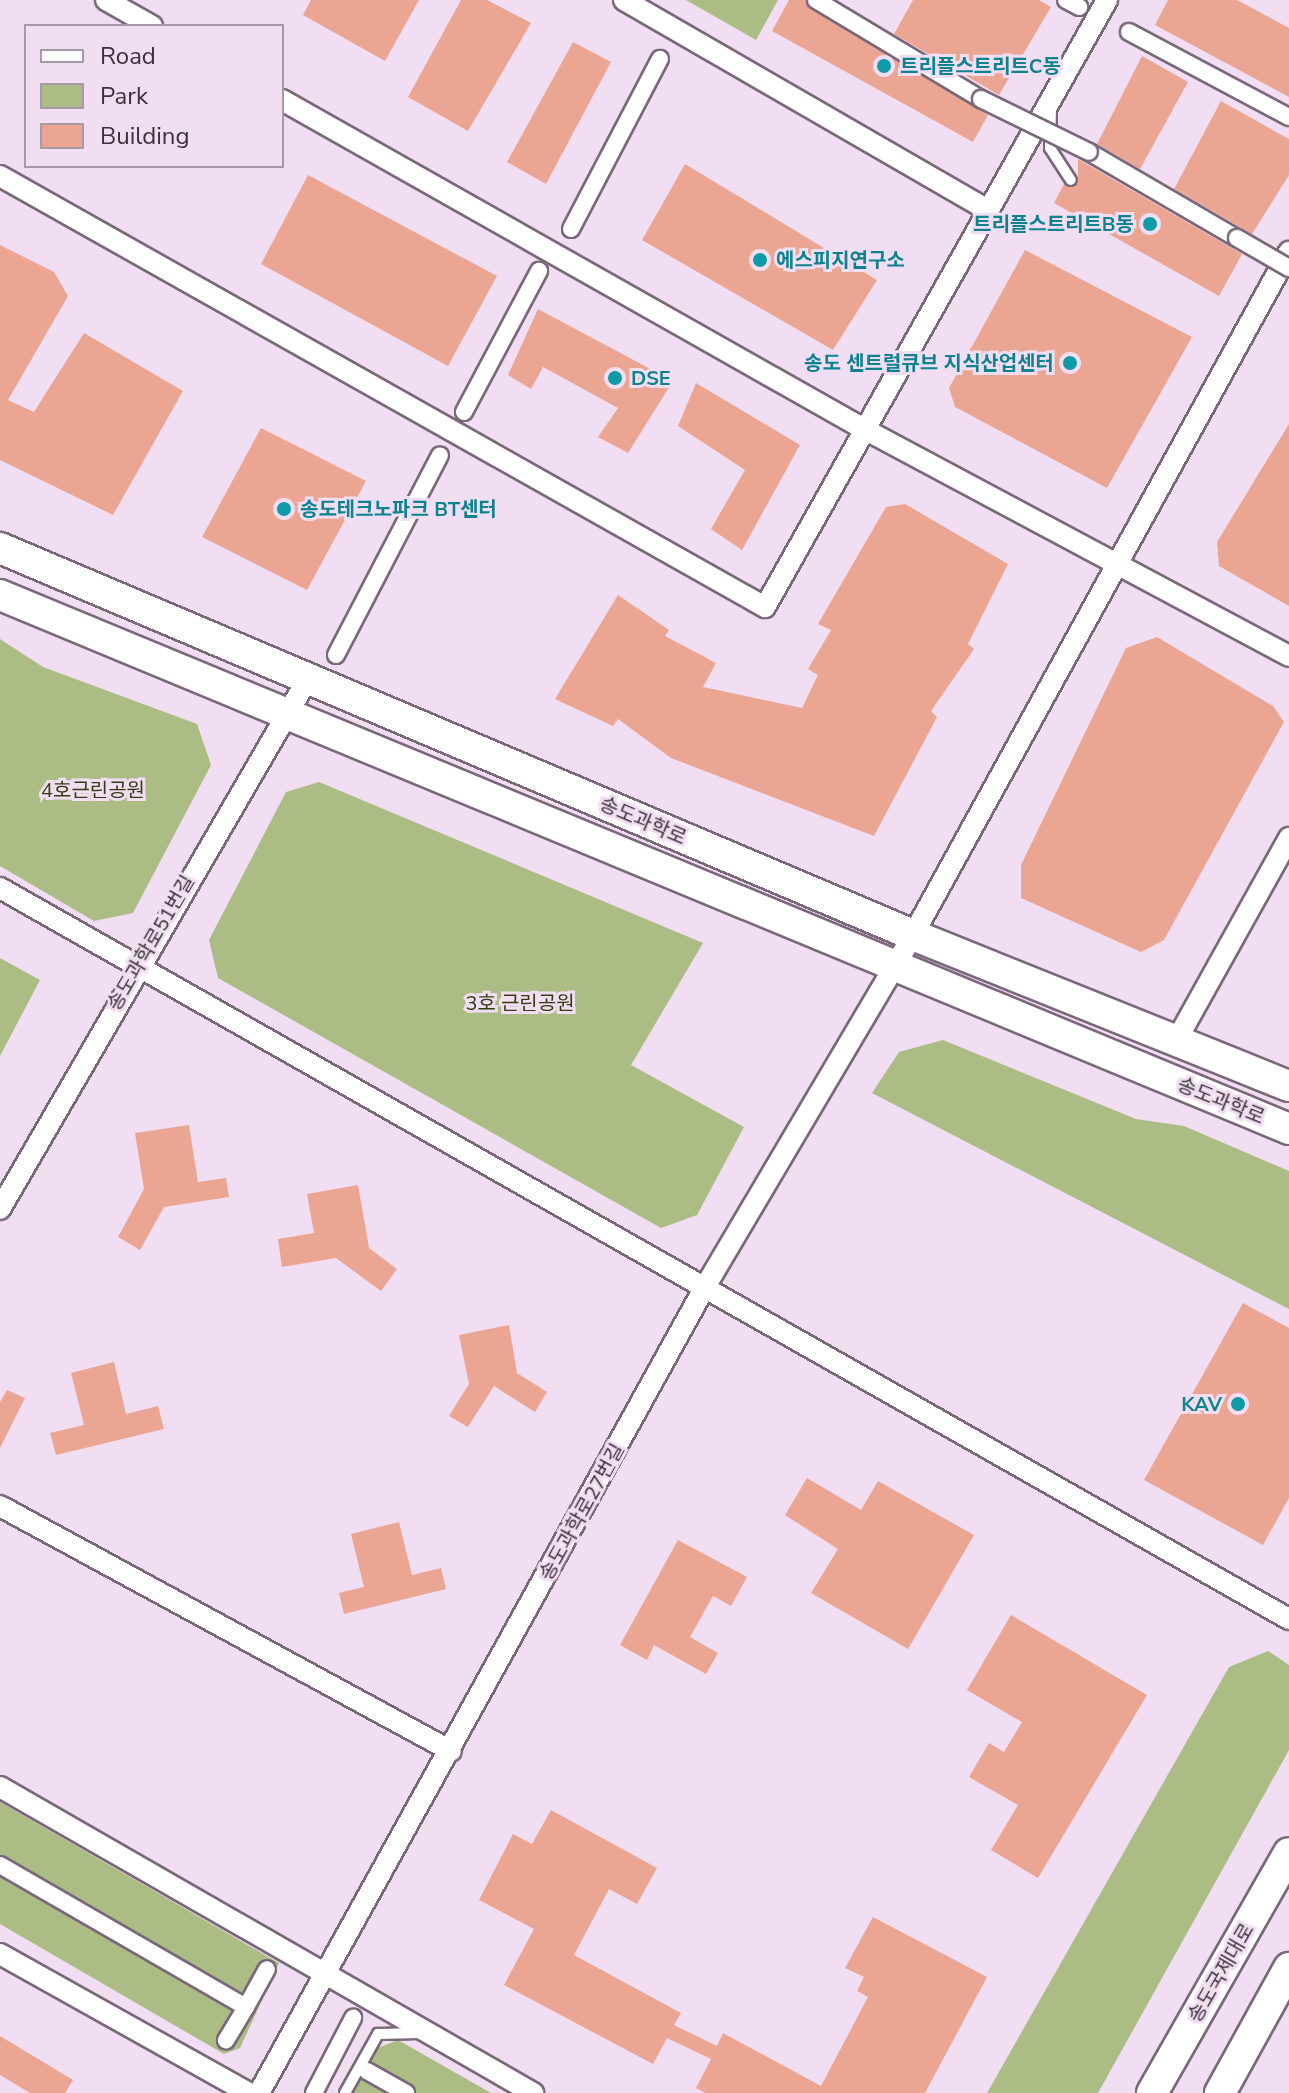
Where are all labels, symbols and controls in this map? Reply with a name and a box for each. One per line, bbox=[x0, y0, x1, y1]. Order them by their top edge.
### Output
legend bbox=[24, 24, 284, 168]
text: Road bbox=[100, 40, 156, 72]
place label: 트리플스트리트C동 bbox=[900, 54, 1061, 78]
marker: 트리플스트리트C동 bbox=[875, 57, 893, 75]
text: Park bbox=[100, 80, 148, 112]
text: Building bbox=[100, 120, 190, 152]
place label: 트리플스트리트B동 bbox=[973, 212, 1134, 236]
marker: 트리플스트리트B동 bbox=[1141, 215, 1159, 233]
place label: 에스피지연구소 bbox=[776, 248, 905, 272]
marker: 에스피지연구소 bbox=[751, 251, 769, 269]
place label: 송도 센트럴큐브 지식산업센터 bbox=[804, 351, 1054, 375]
marker: 송도 센트럴큐브 지식산업센터 bbox=[1061, 354, 1079, 372]
place label: DSE bbox=[631, 366, 671, 390]
marker: DSE bbox=[606, 369, 624, 387]
place label: 송도테크노파크 BT센터 bbox=[300, 497, 497, 521]
marker: 송도테크노파크 BT센터 bbox=[275, 500, 293, 518]
park label: 4호근린공원 bbox=[41, 778, 145, 802]
street label: 송도과학로 bbox=[596, 792, 690, 850]
street label: 송도과학로51번길 bbox=[102, 871, 200, 1015]
park label: 3호 근린공원 bbox=[465, 991, 575, 1015]
street label: 송도과학로 bbox=[1174, 1073, 1268, 1129]
place label: KAV bbox=[1181, 1392, 1222, 1416]
marker: KAV bbox=[1229, 1395, 1247, 1413]
street label: 송도과학로27번길 bbox=[534, 1439, 630, 1585]
street label: 송도국제대로 bbox=[1183, 1919, 1259, 2027]

